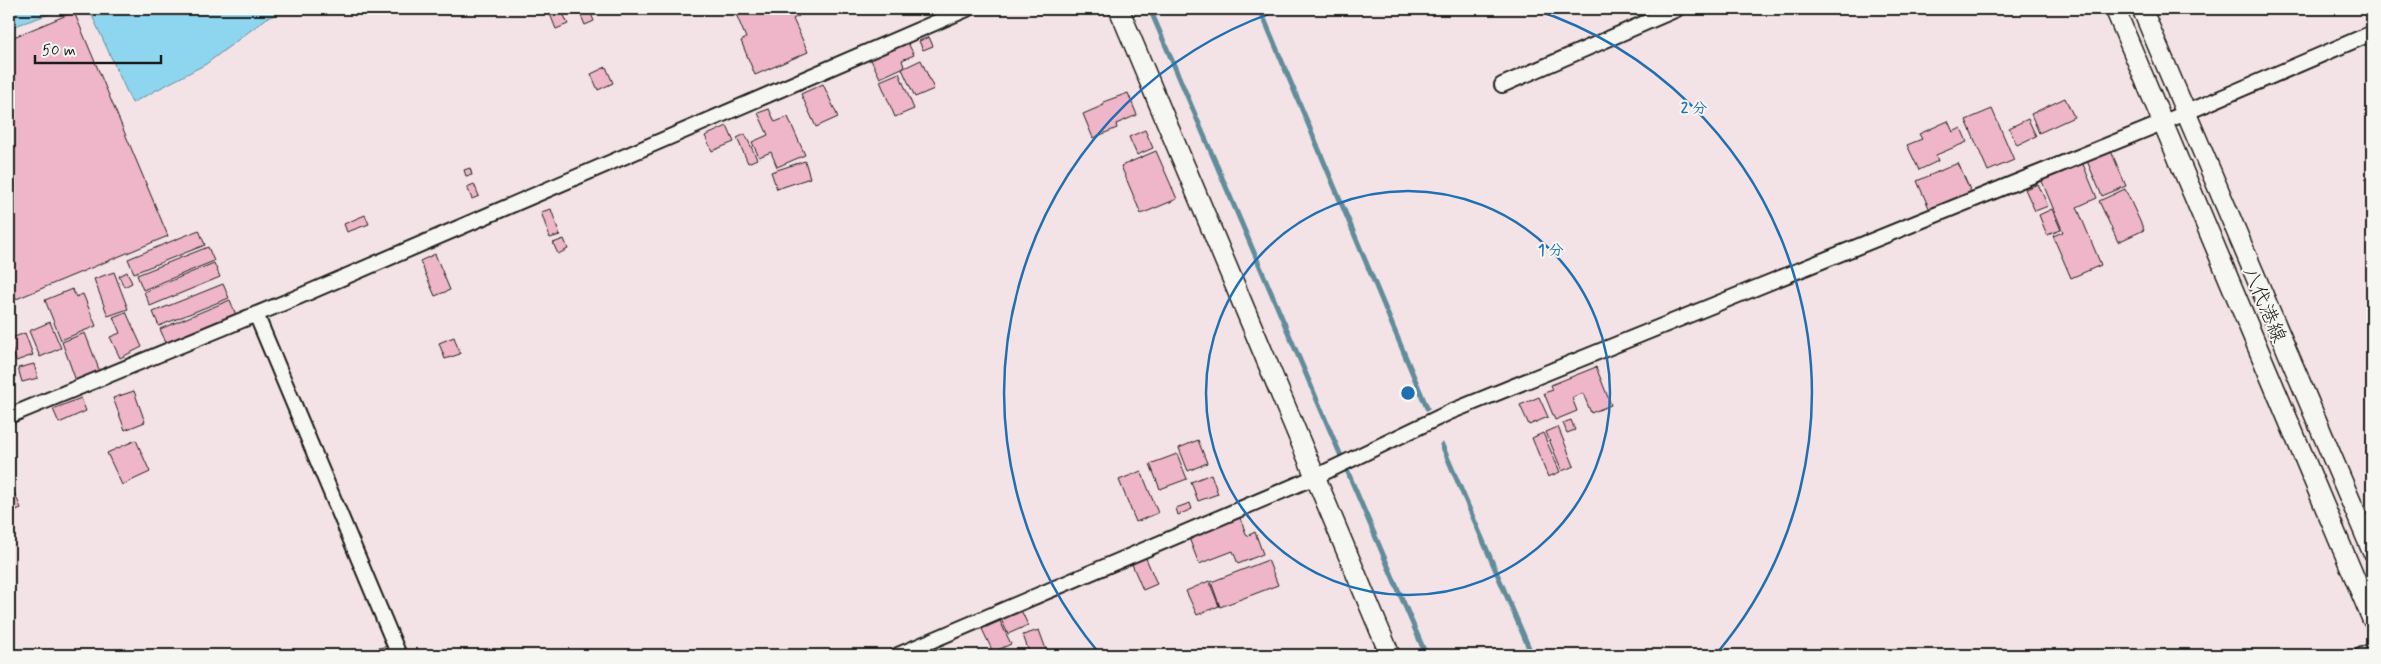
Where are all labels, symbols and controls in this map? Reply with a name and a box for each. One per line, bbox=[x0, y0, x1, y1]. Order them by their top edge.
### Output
scale bar bbox=[35, 32, 161, 64]
text: 50 m bbox=[42, 41, 76, 61]
text: 2 分 bbox=[1681, 99, 1707, 119]
text: 1 分 bbox=[1538, 241, 1564, 261]
street label: 八代港線 bbox=[2236, 263, 2292, 347]
centre of rings bbox=[1399, 384, 1417, 402]

